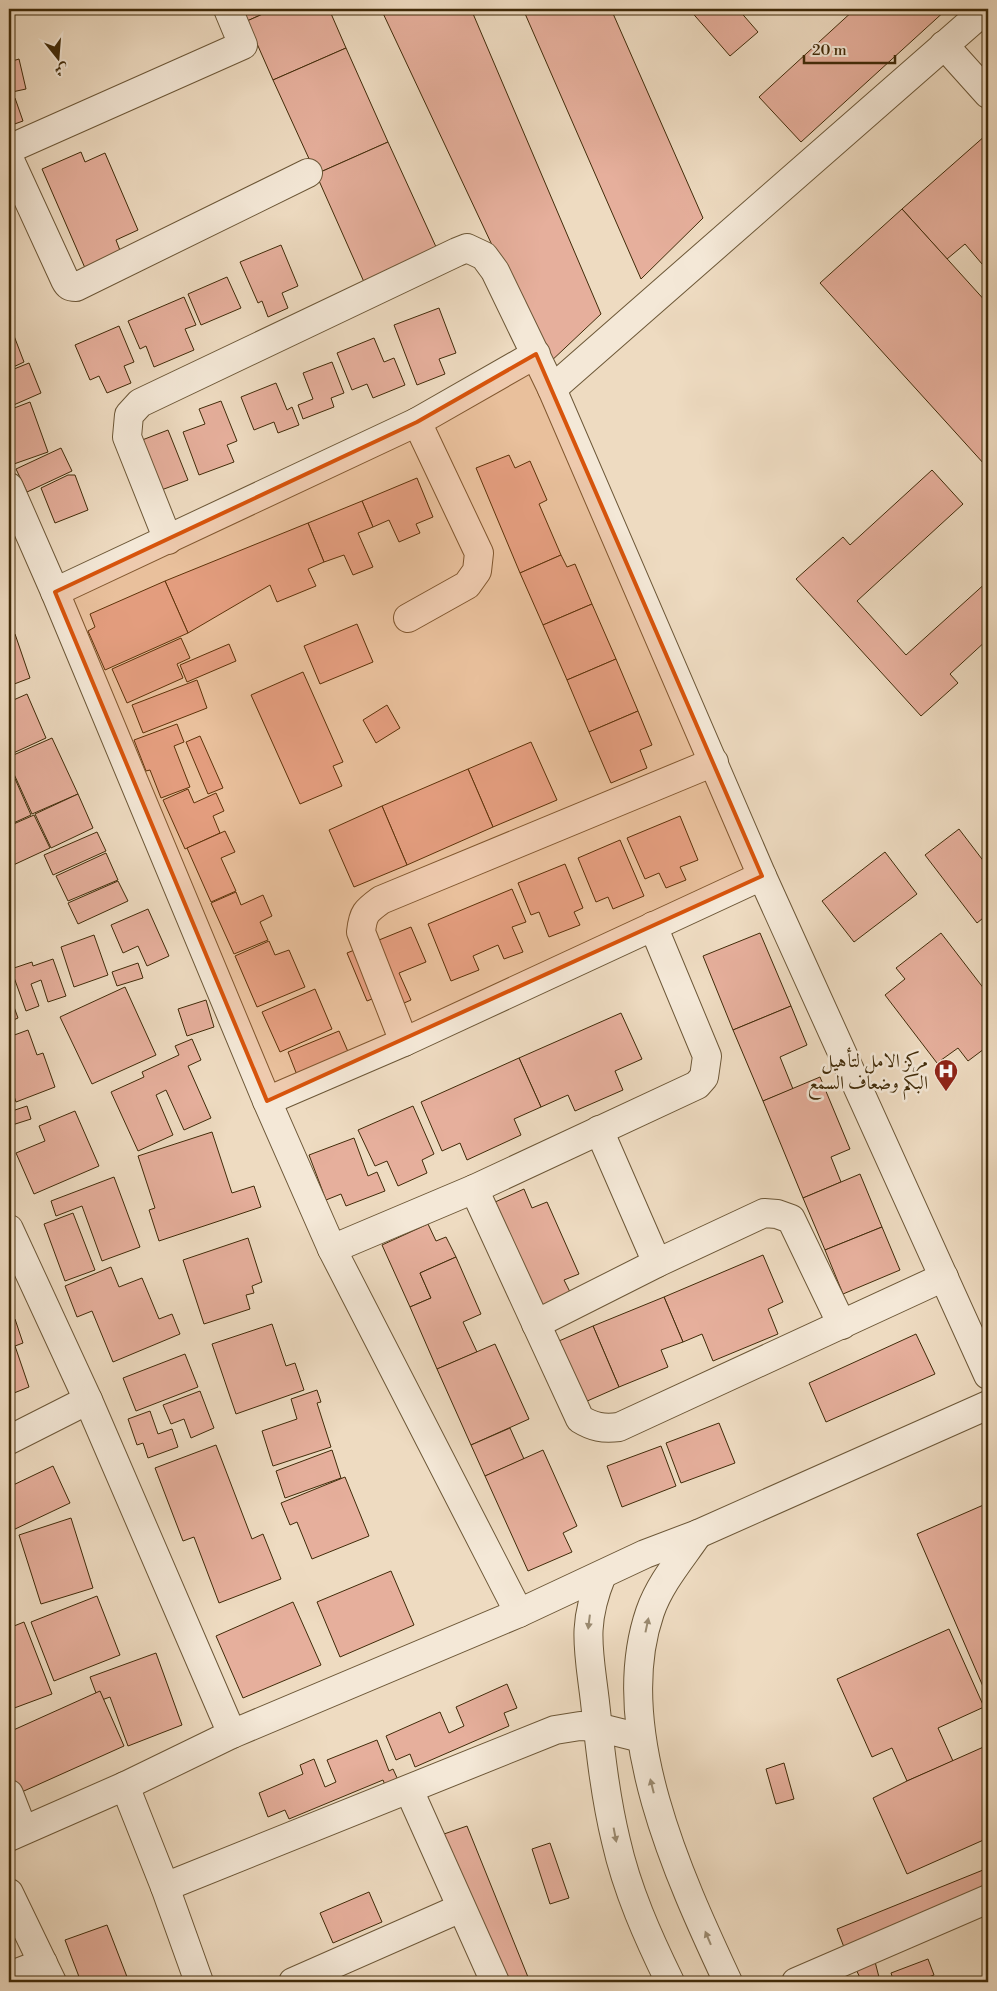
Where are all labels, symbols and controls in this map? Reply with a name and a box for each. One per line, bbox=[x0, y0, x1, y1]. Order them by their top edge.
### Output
north arrow bbox=[32, 32, 82, 82]
scale bar bbox=[804, 32, 896, 64]
text: 20 m bbox=[812, 41, 847, 60]
text: ش bbox=[52, 59, 71, 80]
place label: مركز الامل لتأهيل البكم وضعاف السمع bbox=[808, 1047, 928, 1100]
hospital icon: مركز الامل لتأهيل البكم وضعاف السمع bbox=[933, 1058, 959, 1092]
one-way arrow bbox=[585, 1614, 593, 1630]
one-way arrow bbox=[643, 1618, 651, 1633]
one-way arrow bbox=[647, 1778, 655, 1793]
one-way arrow bbox=[611, 1827, 619, 1843]
one-way arrow bbox=[704, 1931, 712, 1945]

